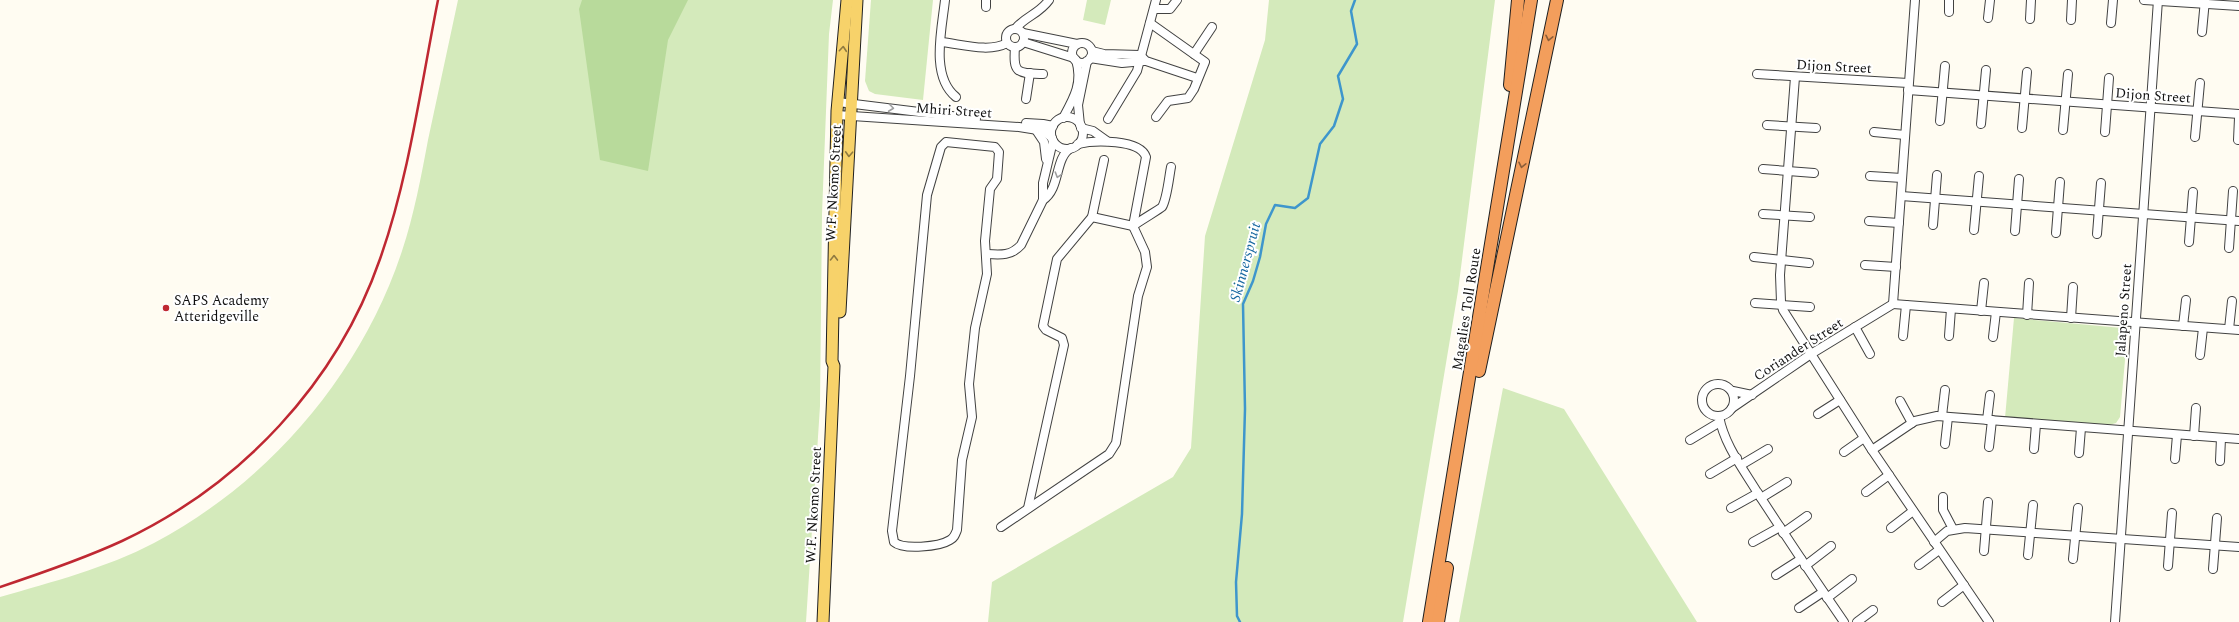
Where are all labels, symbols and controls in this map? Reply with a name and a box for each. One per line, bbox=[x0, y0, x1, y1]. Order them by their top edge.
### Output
one-way arrow bbox=[1545, 35, 1554, 41]
one-way arrow bbox=[838, 46, 847, 52]
street label: Dijon Street bbox=[1796, 54, 1872, 79]
street label: Dijon Street bbox=[2115, 82, 2191, 109]
street label: Mhiri Street bbox=[915, 97, 993, 124]
one-way arrow bbox=[888, 103, 894, 112]
street label: W.F. Nkomo Street bbox=[820, 124, 847, 242]
one-way arrow bbox=[845, 151, 854, 157]
one-way arrow bbox=[1519, 162, 1527, 169]
one-way arrow bbox=[1054, 171, 1063, 178]
water label: Skinnerspruit bbox=[1224, 220, 1267, 304]
street label: Magalies Toll Route bbox=[1446, 246, 1487, 372]
one-way arrow bbox=[830, 255, 838, 261]
street label: Jalapeno Street bbox=[2110, 263, 2137, 357]
place label: SAPS Academy Atteridgeville bbox=[174, 290, 270, 327]
marker: SAPS Academy Atteridgeville bbox=[161, 303, 171, 313]
street label: Coriander Street bbox=[1749, 313, 1847, 386]
street label: W.F. Nkomo Street bbox=[800, 446, 827, 564]

